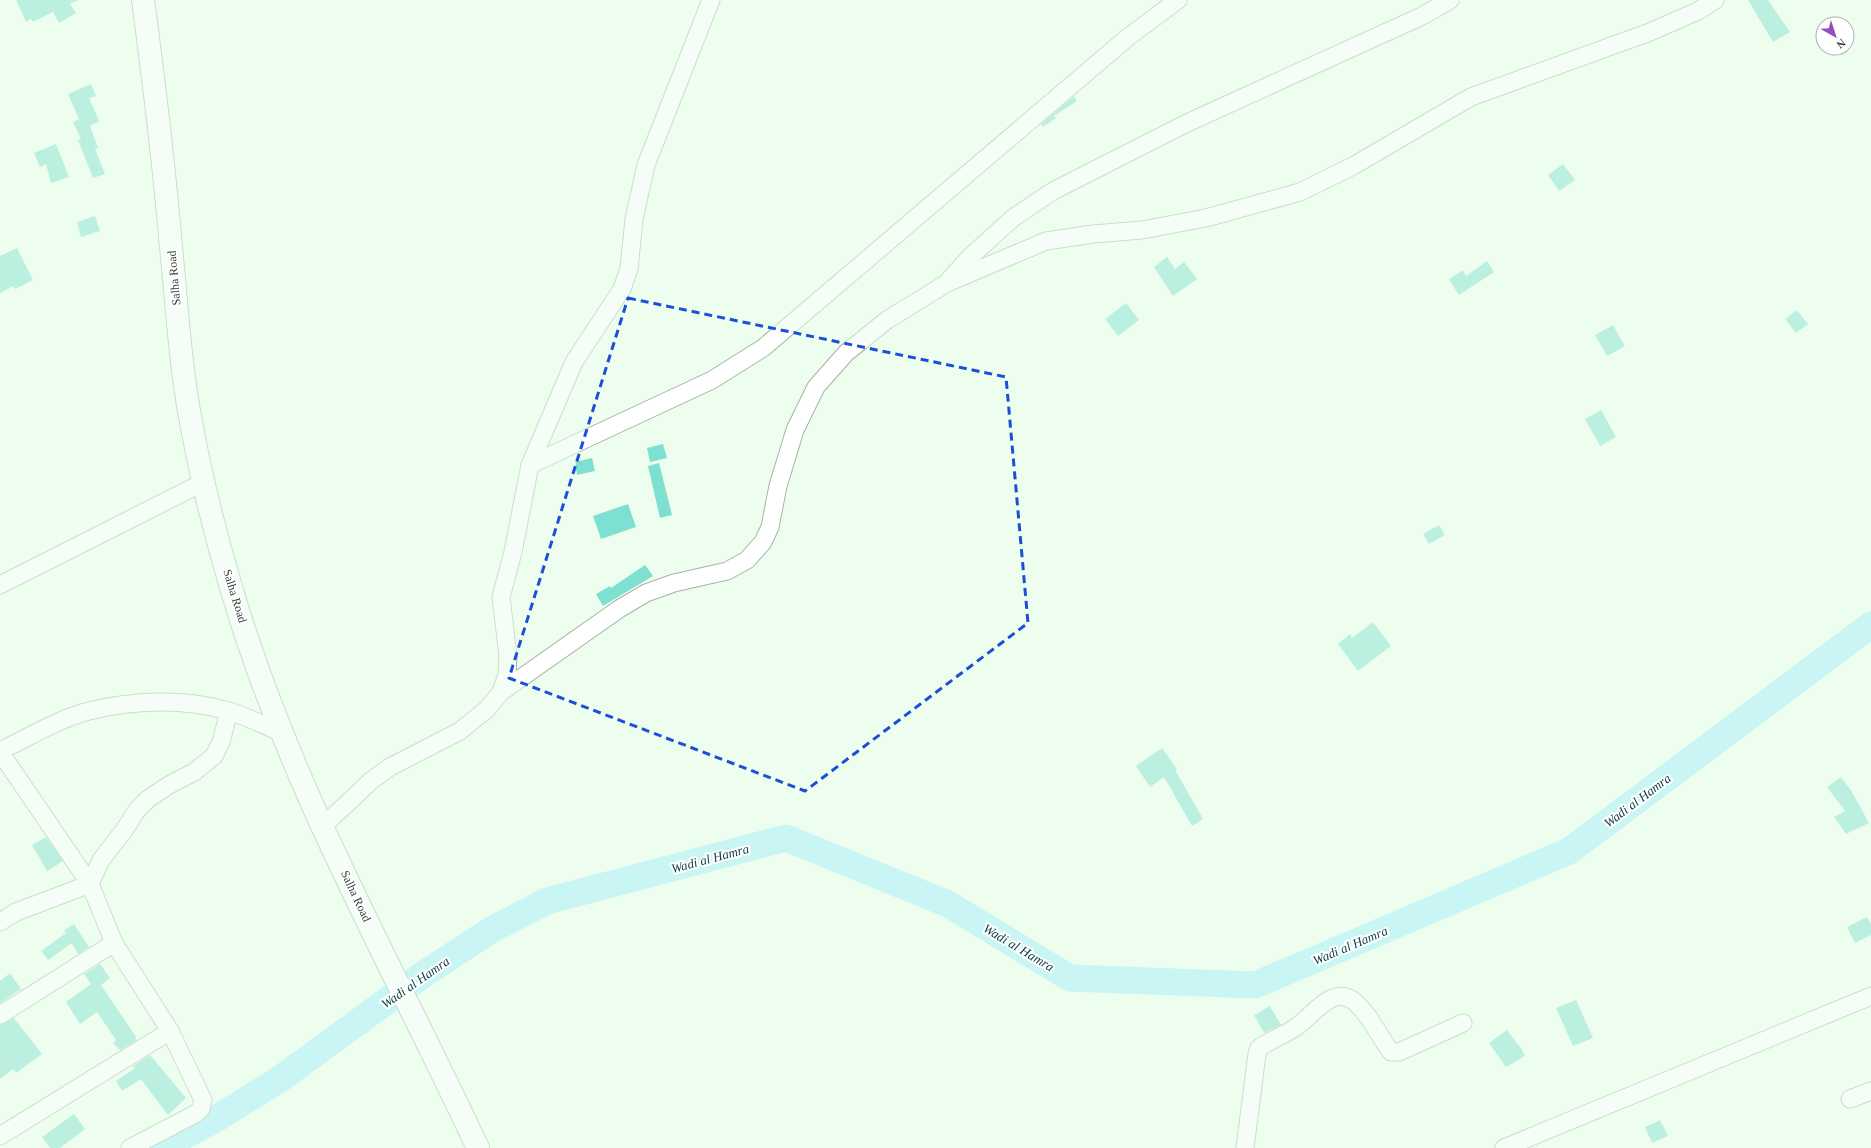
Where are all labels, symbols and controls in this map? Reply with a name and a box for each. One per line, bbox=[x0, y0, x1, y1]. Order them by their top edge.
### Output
north arrow bbox=[1815, 16, 1855, 56]
text: N bbox=[1834, 37, 1848, 51]
street label: Salha Road bbox=[165, 250, 183, 306]
street label: Salha Road bbox=[220, 568, 250, 624]
water label: Wadi al Hamra bbox=[1601, 770, 1674, 830]
water label: Wadi al Hamra bbox=[670, 841, 751, 876]
street label: Salha Road bbox=[338, 868, 374, 924]
water label: Wadi al Hamra bbox=[981, 920, 1057, 975]
water label: Wadi al Hamra bbox=[1311, 923, 1390, 968]
water label: Wadi al Hamra bbox=[378, 953, 453, 1011]

